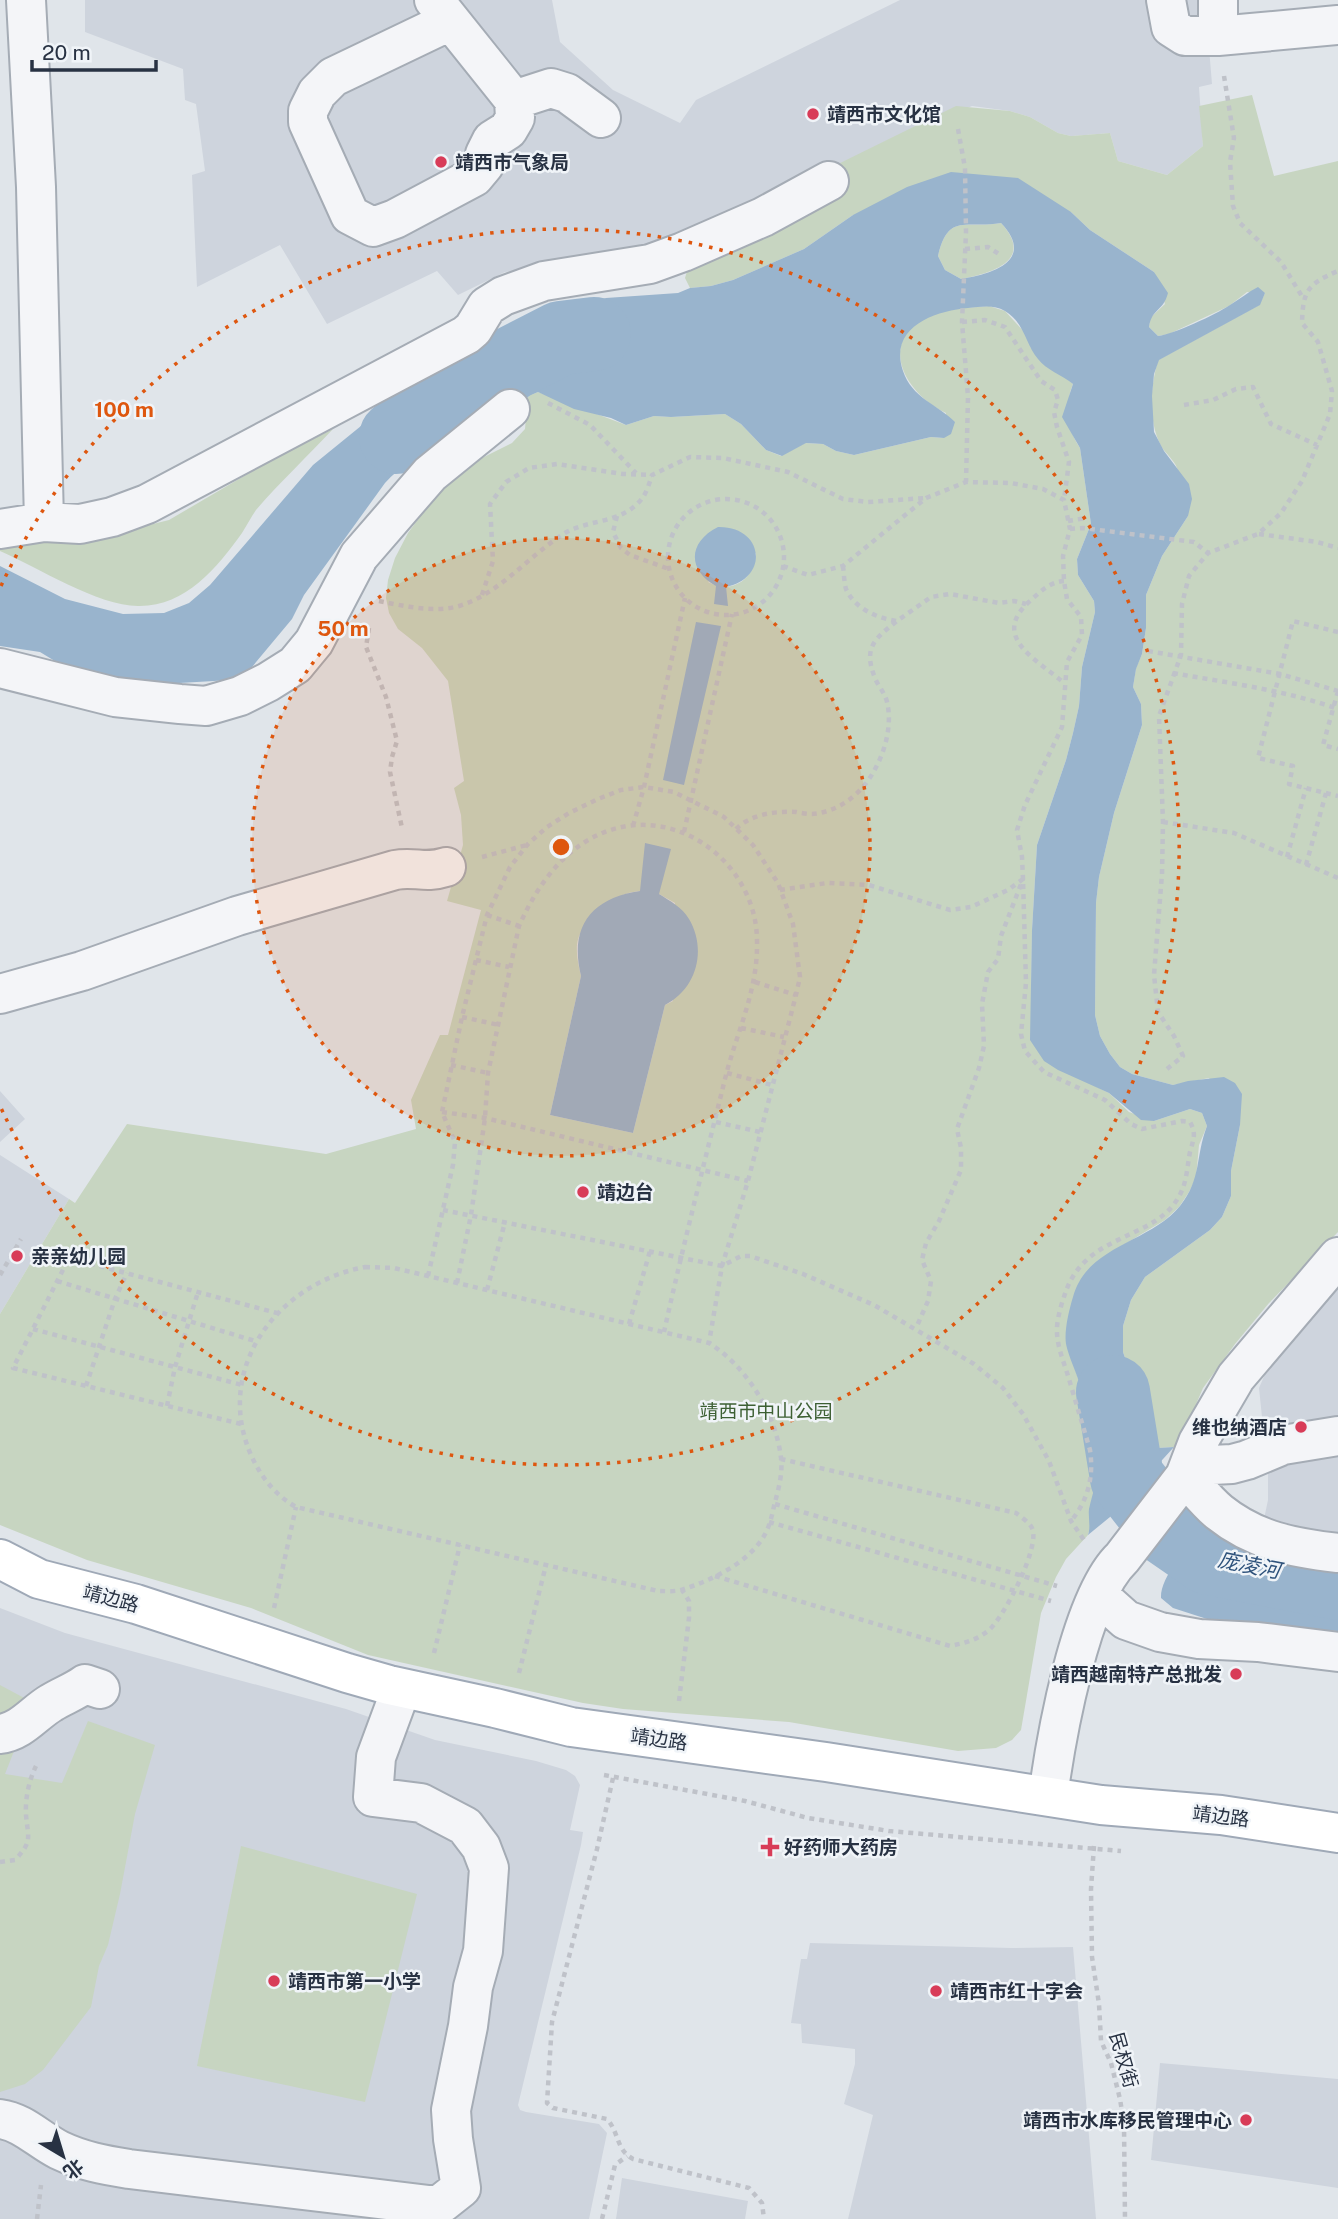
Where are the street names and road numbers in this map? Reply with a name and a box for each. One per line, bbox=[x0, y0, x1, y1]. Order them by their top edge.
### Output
street label: 靖边路 bbox=[81, 1580, 141, 1616]
street label: 靖边路 bbox=[629, 1724, 689, 1754]
street label: 靖边路 bbox=[1191, 1802, 1251, 1830]
street label: 民权街 bbox=[1106, 2030, 1142, 2090]

